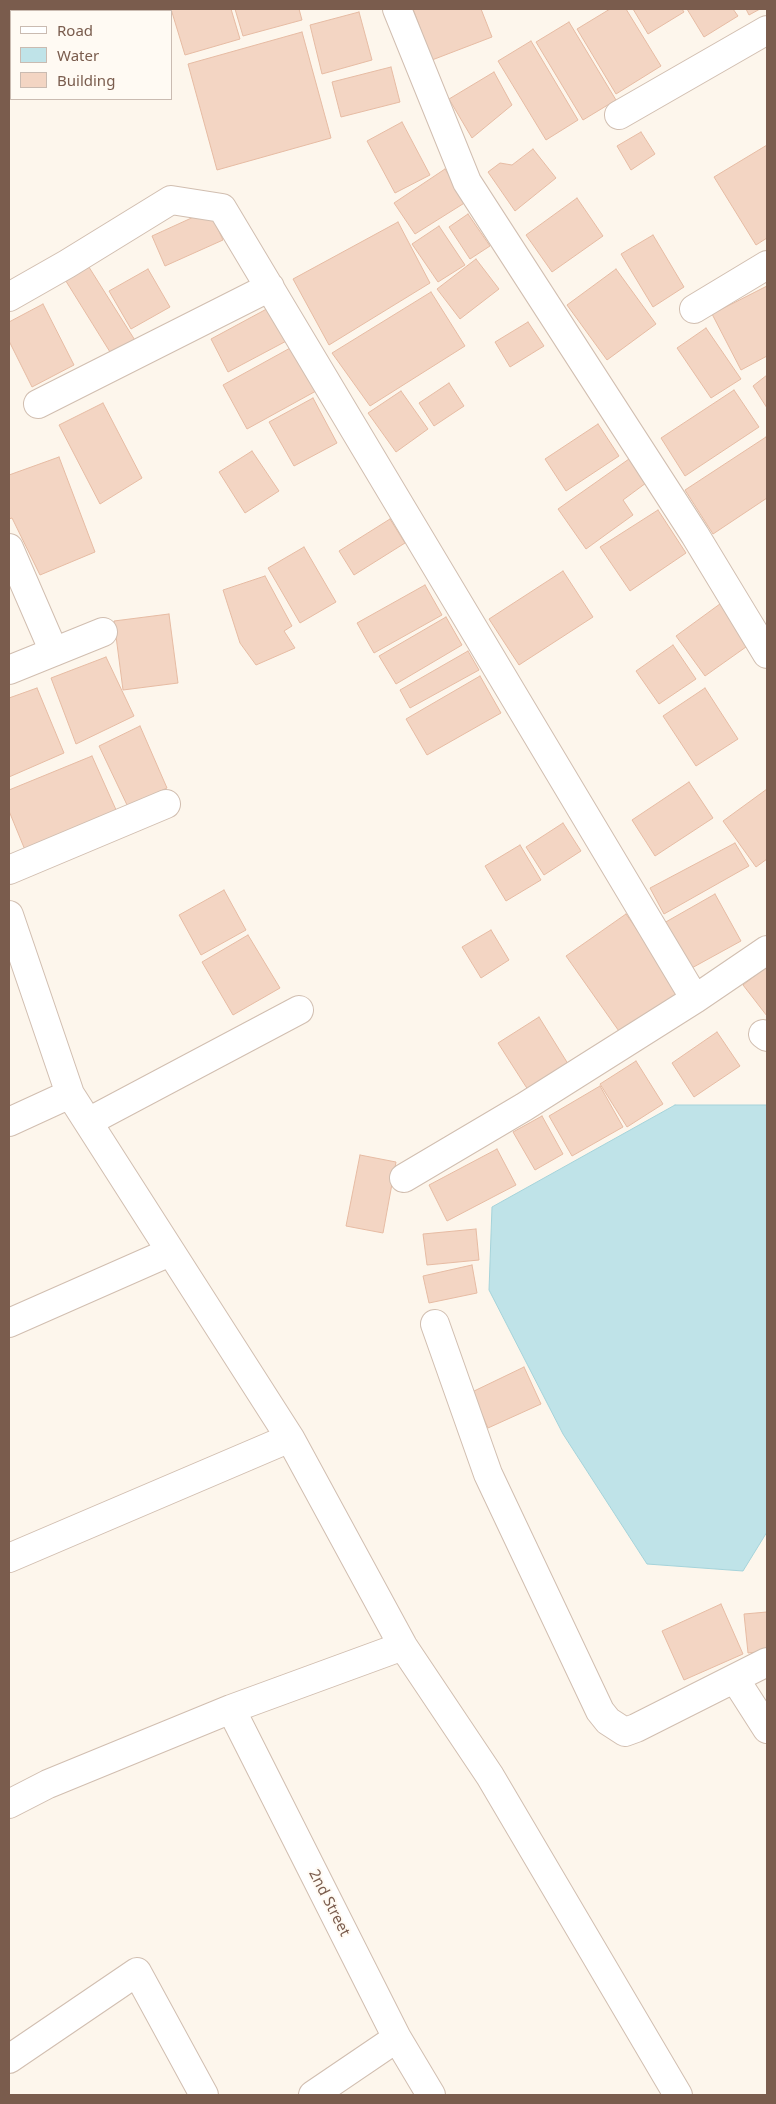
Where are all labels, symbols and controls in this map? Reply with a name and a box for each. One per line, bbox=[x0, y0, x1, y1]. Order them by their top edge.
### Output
legend bbox=[10, 10, 172, 100]
text: Road bbox=[57, 20, 93, 40]
text: Water bbox=[57, 45, 99, 65]
text: Building bbox=[57, 70, 115, 90]
street label: 2nd Street bbox=[304, 1866, 354, 1940]

